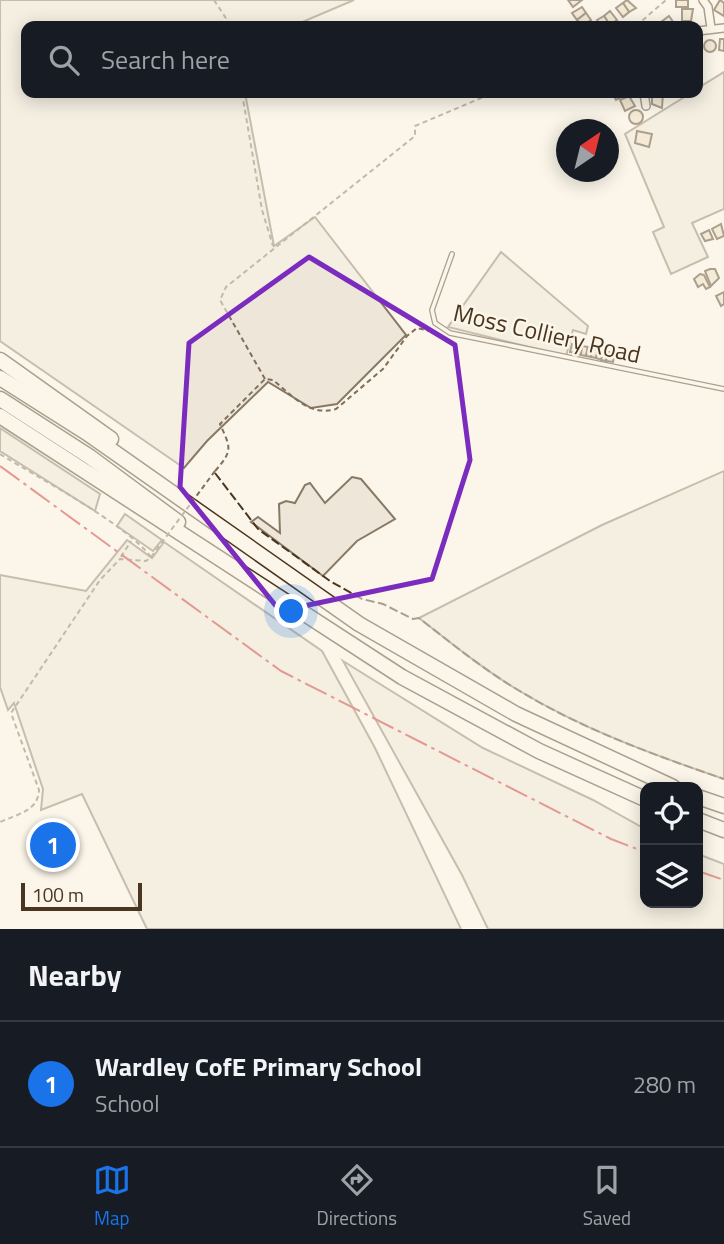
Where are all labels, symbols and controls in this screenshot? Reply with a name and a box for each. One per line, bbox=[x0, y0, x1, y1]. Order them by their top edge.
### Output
search box bbox=[21, 21, 703, 98]
text: Search here bbox=[101, 40, 230, 79]
icon: search bbox=[45, 41, 83, 79]
north arrow bbox=[556, 119, 619, 182]
street label: Moss Colliery Road bbox=[450, 294, 645, 372]
your location bbox=[274, 594, 308, 628]
map controls bbox=[640, 782, 703, 908]
button: locate bbox=[640, 782, 703, 845]
pin: 1 bbox=[30, 819, 76, 871]
button: layers bbox=[640, 845, 703, 908]
scale bar bbox=[21, 880, 142, 912]
text: 100 m bbox=[32, 880, 84, 909]
text: Nearby bbox=[28, 952, 121, 998]
text: Wardley CofE Primary School bbox=[95, 1047, 422, 1086]
text: 1 bbox=[45, 1067, 57, 1102]
text: 280 m bbox=[633, 1067, 696, 1102]
text: School bbox=[95, 1086, 159, 1121]
tab: Map bbox=[93, 1161, 131, 1232]
tab: Directions bbox=[317, 1161, 397, 1232]
tab: Saved bbox=[583, 1161, 631, 1232]

